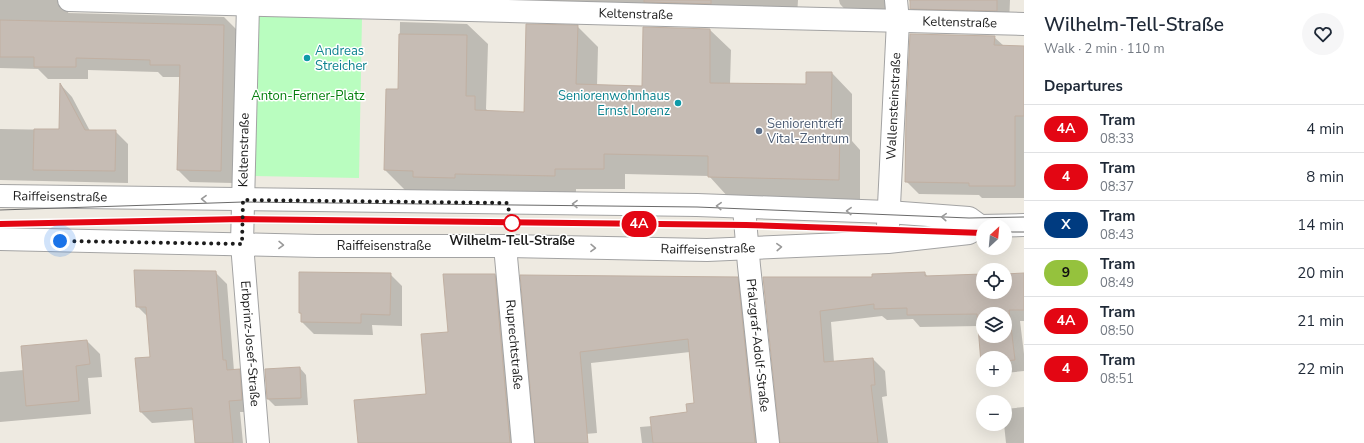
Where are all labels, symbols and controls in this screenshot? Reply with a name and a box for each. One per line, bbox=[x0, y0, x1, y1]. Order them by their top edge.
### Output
street label: Keltenstraße bbox=[598, 4, 673, 24]
street label: Keltenstraße bbox=[922, 12, 997, 32]
text: Wilhelm-Tell-Straße bbox=[1044, 12, 1224, 38]
button: heart bbox=[1302, 13, 1344, 55]
text: Walk · 2 min · 110 m bbox=[1044, 40, 1165, 58]
place label: Andreas Streicher bbox=[315, 42, 367, 75]
street label: Wallensteinstraße bbox=[882, 52, 905, 160]
marker: Andreas Streicher bbox=[302, 53, 312, 63]
text: Departures bbox=[1044, 76, 1123, 96]
park label: Anton-Ferner-Platz bbox=[251, 87, 365, 105]
place label: Seniorenwohnhaus Ernst Lorenz bbox=[558, 87, 670, 120]
marker: Seniorenwohnhaus Ernst Lorenz bbox=[673, 98, 683, 108]
text: Tram bbox=[1100, 110, 1135, 130]
street label: Keltenstraße bbox=[234, 112, 254, 187]
place label: Seniorentreff Vital-Zentrum bbox=[766, 115, 849, 148]
text: 4A bbox=[1057, 119, 1075, 138]
text: 4 min bbox=[1306, 119, 1344, 139]
marker: Seniorentreff Vital-Zentrum bbox=[754, 126, 764, 136]
text: 08:33 bbox=[1100, 130, 1134, 148]
text: Tram bbox=[1100, 158, 1135, 178]
text: 4 bbox=[1062, 167, 1070, 186]
text: 8 min bbox=[1306, 167, 1344, 187]
text: 08:37 bbox=[1100, 178, 1134, 196]
street label: Raiffeisenstraße bbox=[13, 187, 107, 206]
one-way arrow bbox=[201, 195, 207, 203]
one-way arrow bbox=[572, 200, 578, 208]
one-way arrow bbox=[716, 202, 722, 211]
text: Tram bbox=[1100, 206, 1135, 226]
one-way arrow bbox=[846, 207, 852, 215]
line badge: 4A bbox=[621, 211, 657, 237]
one-way arrow bbox=[941, 212, 947, 221]
marker: Wilhelm-Tell-Straße bbox=[503, 214, 521, 232]
text: 4A bbox=[630, 214, 648, 233]
text: X bbox=[1061, 215, 1071, 234]
text: 14 min bbox=[1297, 215, 1344, 235]
north arrow bbox=[976, 219, 1012, 255]
map controls bbox=[976, 219, 1012, 431]
text: 08:43 bbox=[1100, 226, 1134, 244]
your location bbox=[50, 231, 70, 251]
place label: Wilhelm-Tell-Straße bbox=[449, 232, 575, 250]
street label: Raiffeisenstraße bbox=[337, 237, 431, 255]
street label: Raiffeisenstraße bbox=[660, 239, 756, 259]
one-way arrow bbox=[278, 241, 284, 250]
one-way arrow bbox=[776, 243, 782, 251]
one-way arrow bbox=[590, 244, 596, 252]
text: Tram bbox=[1100, 254, 1135, 274]
button: locate bbox=[976, 263, 1012, 299]
text: 9 bbox=[1062, 263, 1070, 282]
text: 20 min bbox=[1297, 263, 1344, 283]
text: 08:49 bbox=[1100, 274, 1134, 292]
street label: Pfalzgraf-Adolf-Straße bbox=[741, 278, 774, 413]
street label: Erbprinz-Josef-Straße bbox=[236, 280, 264, 407]
street label: Ruprechtstraße bbox=[501, 299, 527, 390]
text: Tram bbox=[1100, 302, 1135, 322]
button: layers bbox=[976, 307, 1012, 343]
text: 4A bbox=[1057, 311, 1075, 330]
text: 21 min bbox=[1297, 311, 1344, 331]
text: 08:50 bbox=[1100, 322, 1134, 340]
text: Tram bbox=[1100, 350, 1135, 370]
button: + bbox=[976, 351, 1012, 387]
text: 4 bbox=[1062, 359, 1070, 378]
text: 22 min bbox=[1297, 359, 1344, 379]
text: 08:51 bbox=[1100, 370, 1134, 388]
button: − bbox=[976, 395, 1012, 431]

